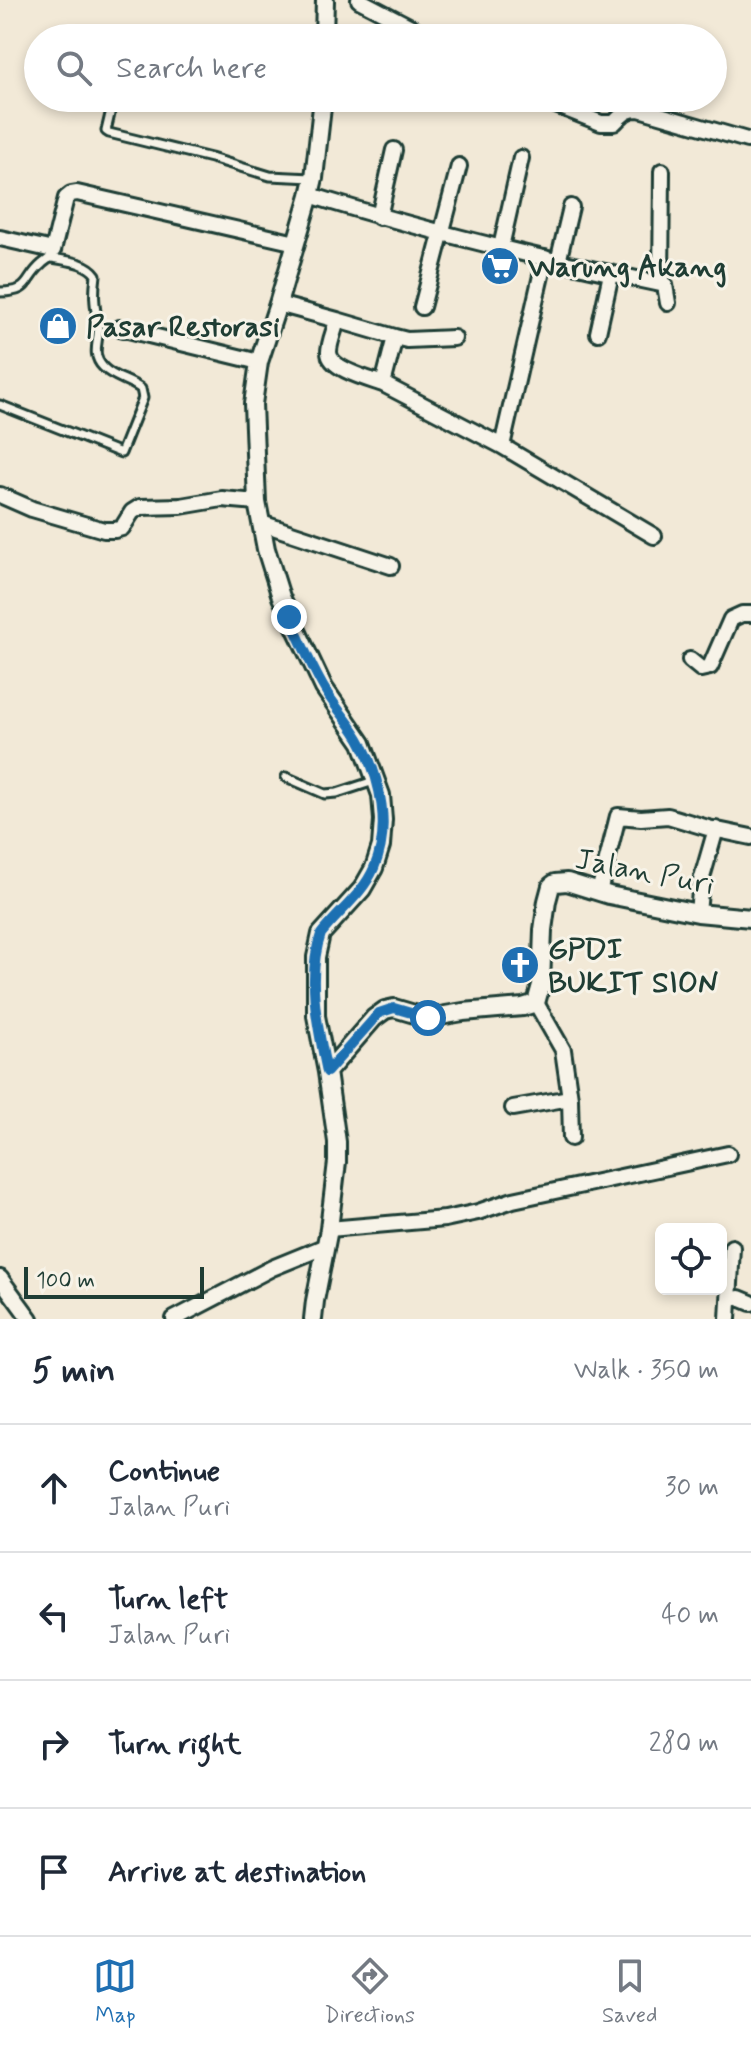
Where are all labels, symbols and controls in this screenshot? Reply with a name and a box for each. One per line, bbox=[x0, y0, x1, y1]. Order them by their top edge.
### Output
search box bbox=[24, 24, 727, 112]
icon: search bbox=[52, 46, 96, 90]
text: Search here bbox=[116, 49, 267, 88]
supermarket icon: Warung Akang bbox=[479, 245, 521, 287]
place label: Warung Akang bbox=[527, 248, 727, 288]
shop icon: Pasar Restorasi bbox=[37, 305, 79, 347]
place label: Pasar Restorasi bbox=[86, 308, 280, 347]
route end bbox=[271, 599, 307, 635]
street label: Jalan Puri bbox=[572, 840, 718, 905]
place label: GPDI BUKIT SION bbox=[548, 930, 719, 1003]
church icon: GPDI BUKIT SION bbox=[499, 944, 541, 986]
route start bbox=[410, 1000, 446, 1036]
map controls bbox=[655, 1223, 727, 1295]
button: locate bbox=[655, 1223, 727, 1295]
scale bar bbox=[24, 1263, 204, 1299]
text: 100 m bbox=[36, 1267, 95, 1295]
text: 5 min bbox=[32, 1349, 115, 1394]
text: Walk · 350 m bbox=[574, 1354, 719, 1388]
text: Continue bbox=[108, 1452, 220, 1491]
icon: ahead bbox=[32, 1466, 76, 1510]
text: 30 m bbox=[665, 1471, 719, 1505]
text: Jalan Puri bbox=[108, 1491, 230, 1525]
text: Turn left bbox=[108, 1580, 228, 1619]
icon: left bbox=[32, 1594, 76, 1638]
text: 40 m bbox=[661, 1599, 719, 1633]
text: Jalan Puri bbox=[108, 1619, 230, 1653]
icon: right bbox=[32, 1722, 76, 1766]
text: Turn right bbox=[108, 1725, 241, 1764]
text: 280 m bbox=[649, 1727, 719, 1761]
icon: arrive bbox=[32, 1850, 76, 1894]
text: Arrive at destination bbox=[108, 1853, 366, 1892]
tab: Map bbox=[93, 1954, 137, 2030]
tab: Directions bbox=[324, 1954, 415, 2030]
tab: Saved bbox=[602, 1954, 657, 2030]

